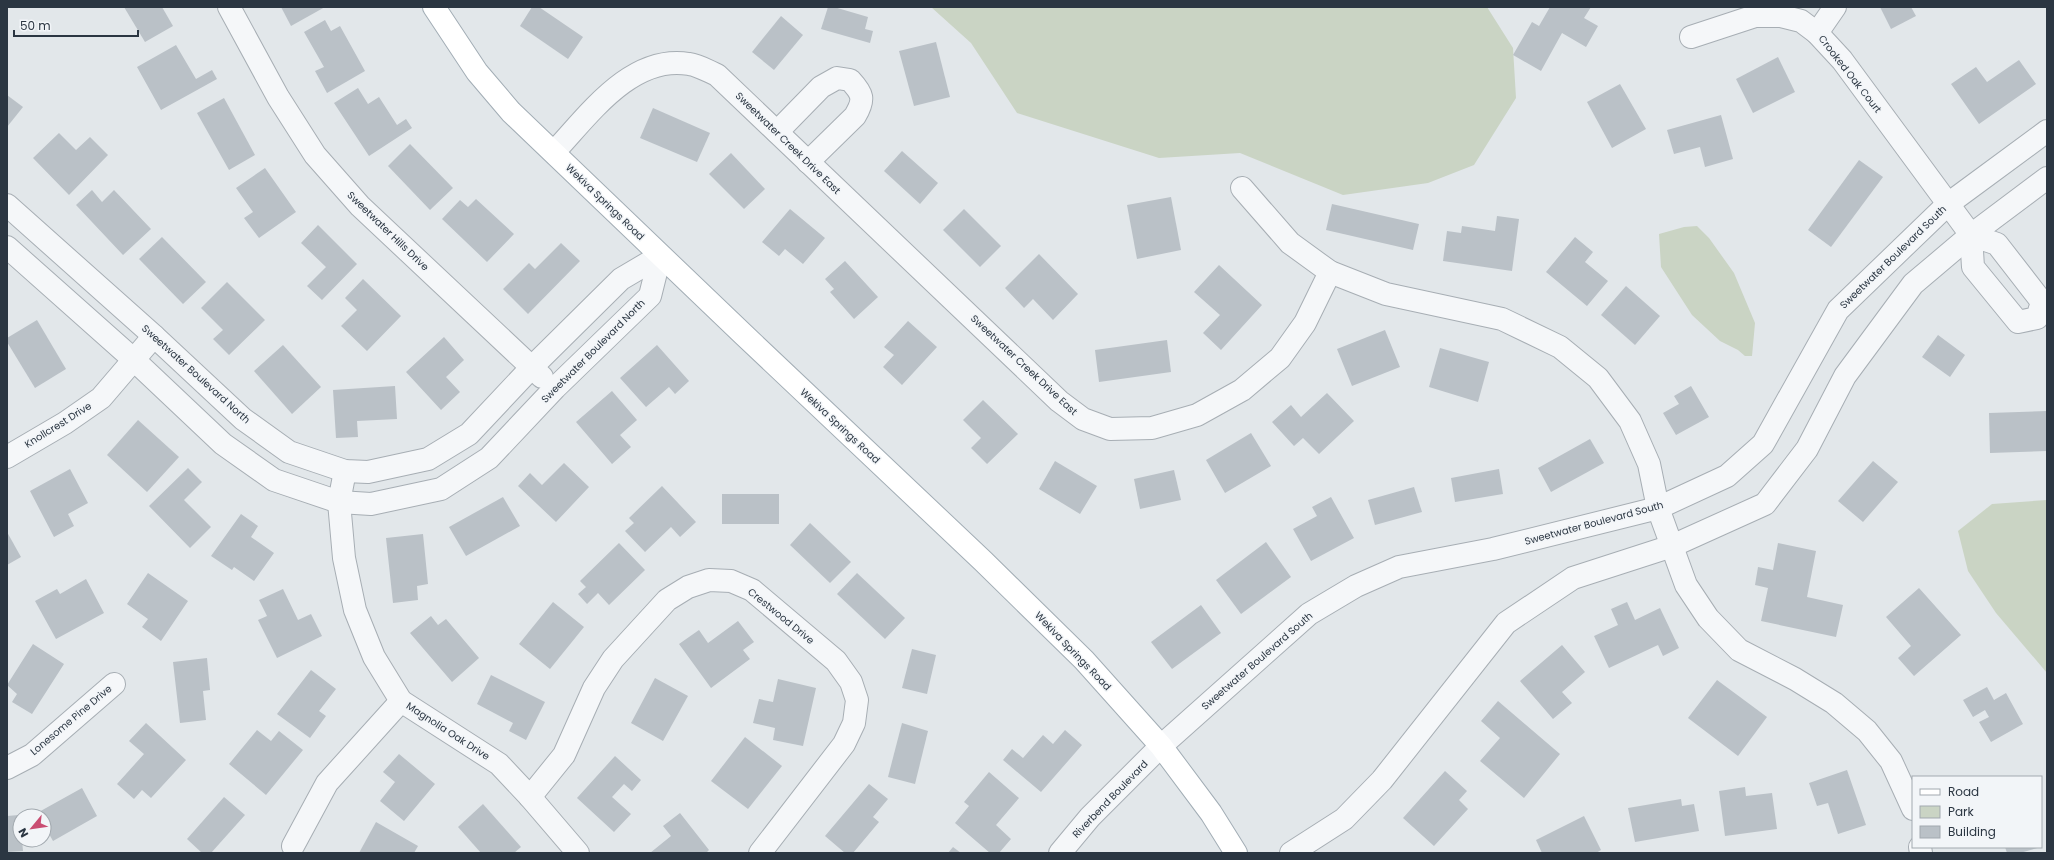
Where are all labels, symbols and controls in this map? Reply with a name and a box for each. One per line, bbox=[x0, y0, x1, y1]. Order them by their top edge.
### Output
scale bar bbox=[14, 12, 138, 38]
text: 50 m bbox=[20, 17, 51, 34]
street label: Crooked Oak Court bbox=[1815, 32, 1885, 116]
street label: Sweetwater Creek Drive East bbox=[732, 88, 844, 198]
street label: Wekiva Springs Road bbox=[562, 160, 648, 244]
street label: Sweetwater Hills Drive bbox=[344, 188, 432, 274]
street label: Sweetwater Boulevard South bbox=[1836, 202, 1950, 312]
street label: Sweetwater Boulevard North bbox=[538, 296, 648, 406]
street label: Sweetwater Creek Drive East bbox=[967, 311, 1081, 419]
street label: Sweetwater Boulevard North bbox=[138, 321, 254, 427]
street label: Wekiva Springs Road bbox=[797, 385, 883, 467]
street label: Knollcrest Drive bbox=[22, 398, 94, 452]
street label: Sweetwater Boulevard South bbox=[1523, 497, 1665, 549]
street label: Crestwood Drive bbox=[744, 584, 818, 648]
street label: Wekiva Springs Road bbox=[1031, 608, 1115, 694]
street label: Sweetwater Boulevard South bbox=[1198, 608, 1316, 714]
street label: Lonesome Pine Drive bbox=[27, 681, 115, 759]
street label: Magnolia Oak Drive bbox=[403, 698, 493, 764]
street label: Riverbend Boulevard bbox=[1069, 757, 1151, 841]
legend bbox=[1912, 776, 2042, 848]
text: Road bbox=[1948, 783, 1979, 800]
text: Park bbox=[1948, 803, 1975, 820]
north arrow bbox=[12, 808, 52, 848]
text: Building bbox=[1948, 823, 1996, 840]
text: N bbox=[14, 825, 32, 840]

